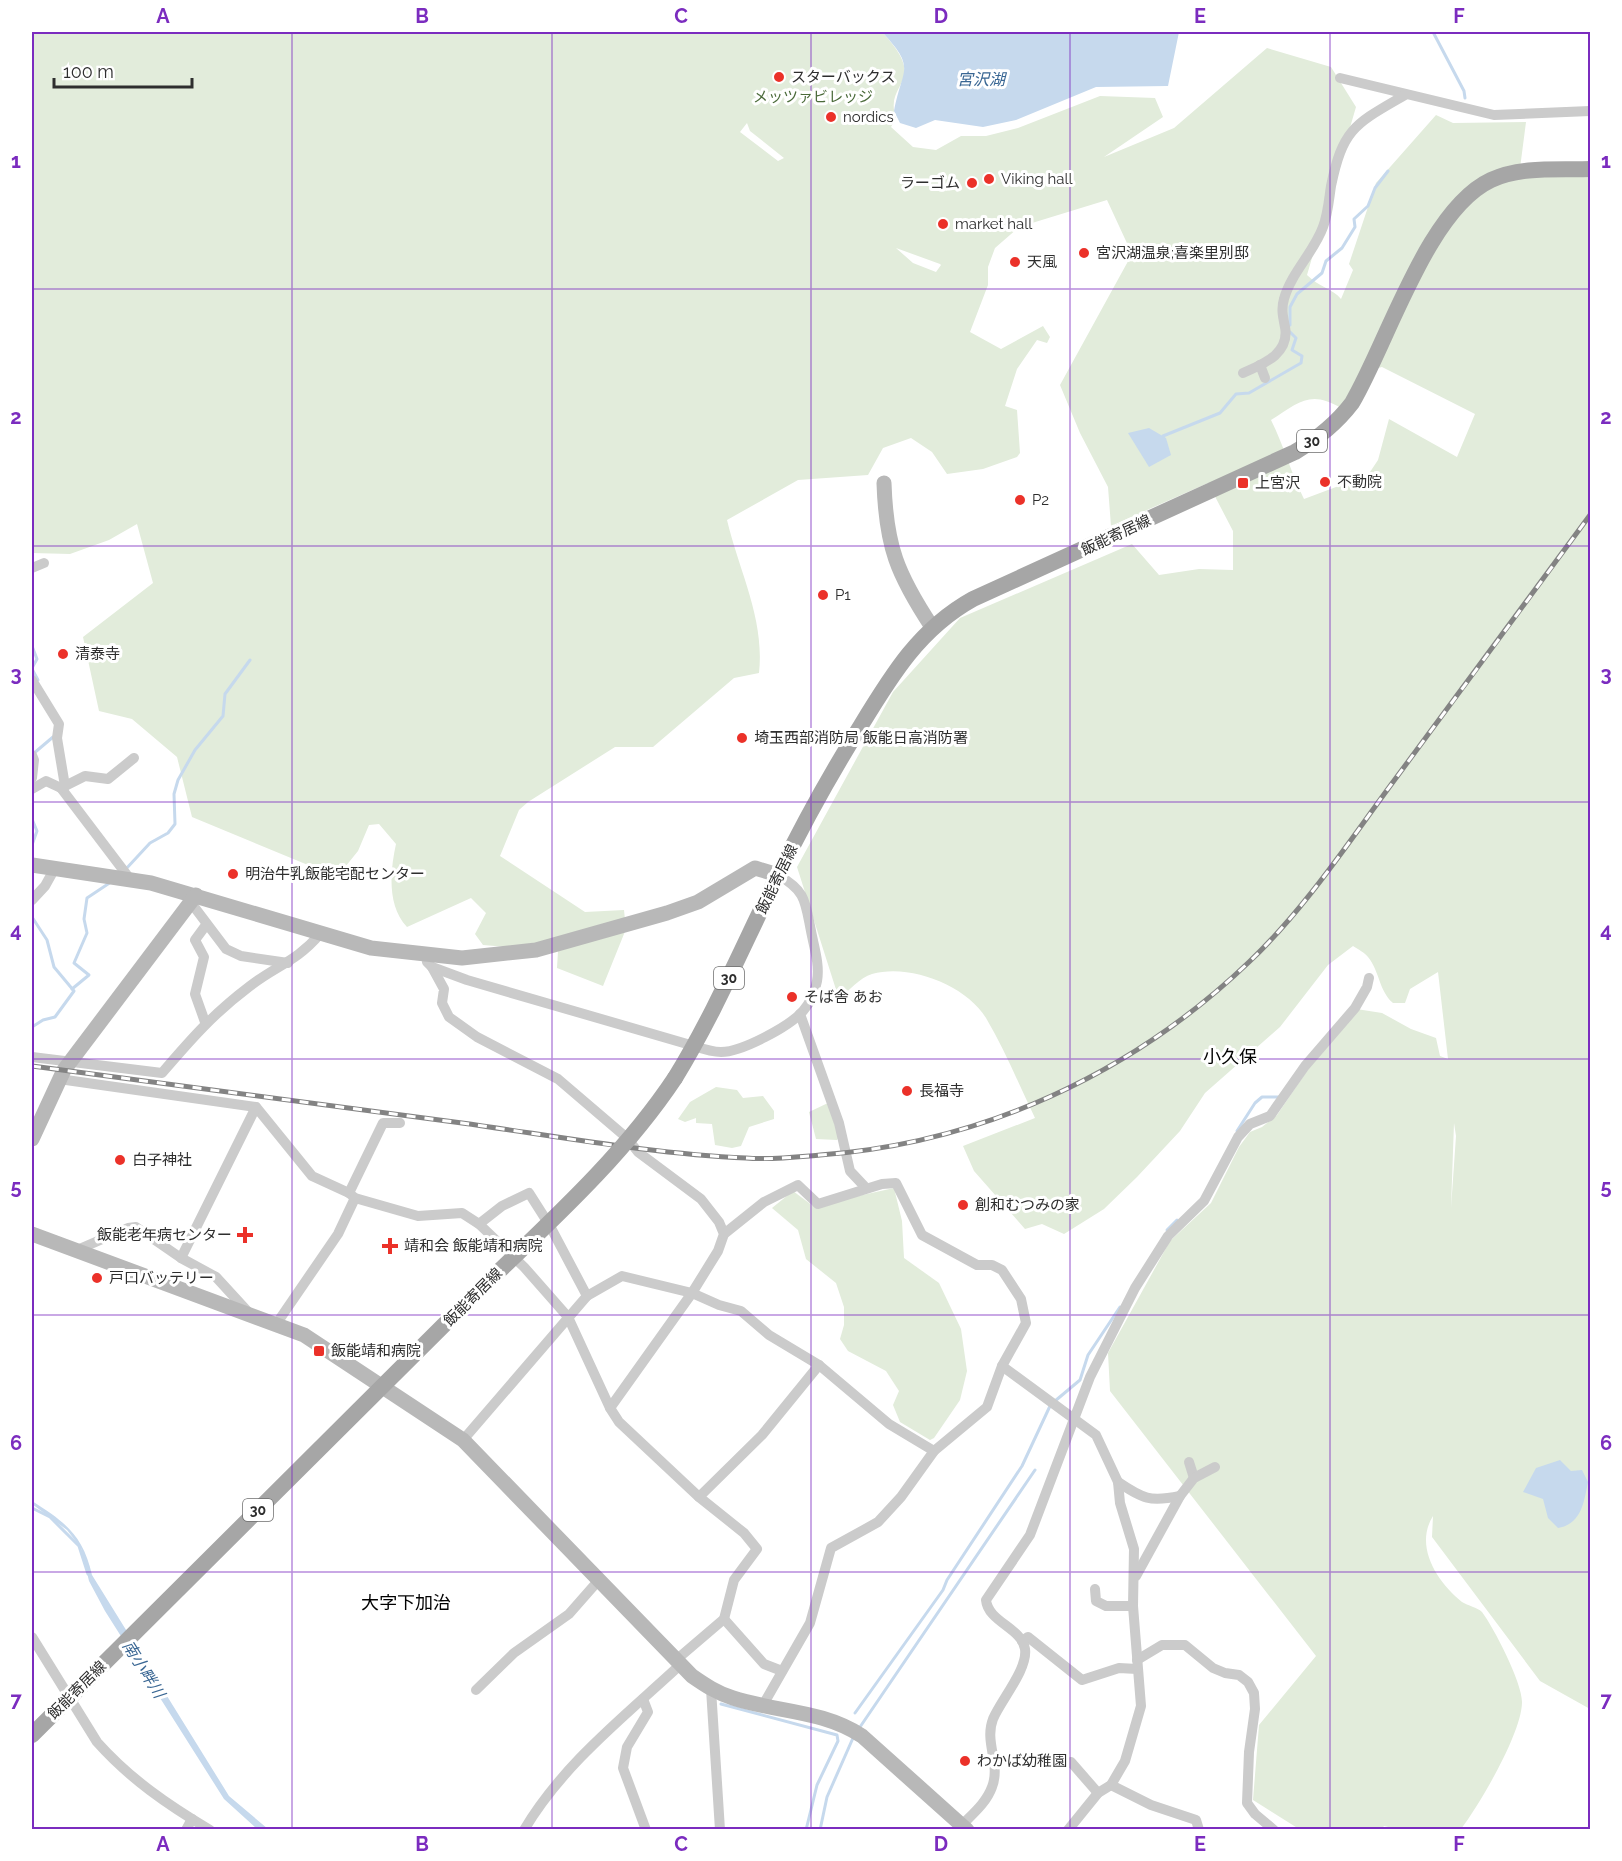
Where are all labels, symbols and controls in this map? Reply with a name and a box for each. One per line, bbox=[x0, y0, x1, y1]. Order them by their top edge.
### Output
text: A bbox=[156, 4, 170, 28]
text: B bbox=[415, 4, 429, 28]
text: C bbox=[674, 4, 688, 28]
text: D bbox=[934, 4, 948, 28]
text: E bbox=[1194, 4, 1206, 28]
text: F bbox=[1453, 4, 1465, 28]
scale bar bbox=[54, 51, 192, 89]
text: 100 m bbox=[63, 61, 114, 82]
place label: スターバックス bbox=[791, 68, 895, 86]
marker: スターバックス bbox=[772, 70, 786, 84]
water label: 宮沢湖 bbox=[957, 70, 1008, 89]
park label: メッツァビレッジ bbox=[753, 88, 873, 106]
place label: nordics bbox=[843, 108, 894, 126]
marker: nordics bbox=[824, 110, 838, 124]
text: 1 bbox=[11, 149, 21, 173]
text: 1 bbox=[1601, 149, 1611, 173]
place label: Viking hall bbox=[1001, 170, 1074, 188]
marker: Viking hall bbox=[982, 172, 996, 186]
place label: ラーゴム bbox=[900, 174, 960, 192]
marker: ラーゴム bbox=[965, 176, 979, 190]
place label: market hall bbox=[955, 215, 1033, 233]
marker: market hall bbox=[936, 217, 950, 231]
place label: 宮沢湖温泉;喜楽里別邸 bbox=[1096, 244, 1249, 262]
marker: 宮沢湖温泉;喜楽里別邸 bbox=[1077, 246, 1091, 260]
place label: 天風 bbox=[1027, 253, 1057, 271]
marker: 天風 bbox=[1008, 255, 1022, 269]
text: 2 bbox=[10, 405, 22, 429]
text: 2 bbox=[1600, 405, 1612, 429]
road number: 30 bbox=[1297, 430, 1327, 452]
place label: 不動院 bbox=[1337, 473, 1382, 491]
place label: 上宮沢 bbox=[1255, 474, 1300, 492]
marker: 不動院 bbox=[1318, 475, 1332, 489]
marker: 上宮沢 bbox=[1236, 476, 1250, 490]
place label: P2 bbox=[1032, 491, 1049, 509]
marker: P2 bbox=[1013, 493, 1027, 507]
street label: 飯能寄居線 bbox=[1078, 511, 1154, 559]
place label: P1 bbox=[835, 586, 851, 604]
marker: P1 bbox=[816, 588, 830, 602]
place label: 清泰寺 bbox=[75, 645, 120, 663]
marker: 清泰寺 bbox=[56, 647, 70, 661]
text: 3 bbox=[10, 662, 22, 686]
text: 3 bbox=[1600, 662, 1612, 686]
place label: 埼玉西部消防局 飯能日高消防署 bbox=[754, 729, 968, 747]
marker: 埼玉西部消防局 飯能日高消防署 bbox=[735, 731, 749, 745]
street label: 飯能寄居線 bbox=[752, 841, 802, 917]
place label: 明治牛乳飯能宅配センター bbox=[245, 865, 425, 883]
marker: 明治牛乳飯能宅配センター bbox=[226, 867, 240, 881]
text: 4 bbox=[10, 918, 22, 942]
text: 4 bbox=[1600, 918, 1612, 942]
road number: 30 bbox=[714, 967, 744, 989]
place label: そば舎 あお bbox=[804, 988, 883, 1006]
marker: そば舎 あお bbox=[785, 990, 799, 1004]
district label: 小久保 bbox=[1203, 1046, 1257, 1067]
place label: 長福寺 bbox=[919, 1082, 964, 1100]
marker: 長福寺 bbox=[900, 1084, 914, 1098]
place label: 白子神社 bbox=[132, 1151, 192, 1169]
marker: 白子神社 bbox=[113, 1153, 127, 1167]
text: 5 bbox=[10, 1175, 22, 1199]
text: 5 bbox=[1600, 1175, 1612, 1199]
place label: 創和むつみの家 bbox=[975, 1196, 1080, 1214]
marker: 創和むつみの家 bbox=[956, 1198, 970, 1212]
place label: 飯能老年病センター bbox=[97, 1226, 232, 1244]
marker: 飯能老年病センター bbox=[236, 1226, 254, 1244]
marker: 靖和会 飯能靖和病院 bbox=[381, 1237, 399, 1255]
place label: 靖和会 飯能靖和病院 bbox=[404, 1237, 543, 1255]
street label: 飯能寄居線 bbox=[440, 1264, 506, 1330]
place label: 戸口バッテリー bbox=[109, 1269, 214, 1287]
marker: 戸口バッテリー bbox=[90, 1271, 104, 1285]
place label: 飯能靖和病院 bbox=[331, 1342, 421, 1360]
marker: 飯能靖和病院 bbox=[312, 1344, 326, 1358]
text: 6 bbox=[10, 1431, 22, 1455]
text: 6 bbox=[1600, 1431, 1612, 1455]
road number: 30 bbox=[243, 1499, 273, 1521]
district label: 大字下加治 bbox=[361, 1592, 451, 1613]
water label: 南小畔川 bbox=[119, 1637, 170, 1703]
street label: 飯能寄居線 bbox=[44, 1657, 110, 1723]
text: 7 bbox=[10, 1688, 22, 1712]
text: 7 bbox=[1600, 1688, 1612, 1712]
place label: わかば幼稚園 bbox=[977, 1752, 1067, 1770]
marker: わかば幼稚園 bbox=[958, 1754, 972, 1768]
text: A bbox=[156, 1832, 170, 1856]
text: B bbox=[415, 1832, 429, 1856]
text: C bbox=[674, 1832, 688, 1856]
text: D bbox=[934, 1832, 948, 1856]
text: E bbox=[1194, 1832, 1206, 1856]
text: F bbox=[1453, 1832, 1465, 1856]

